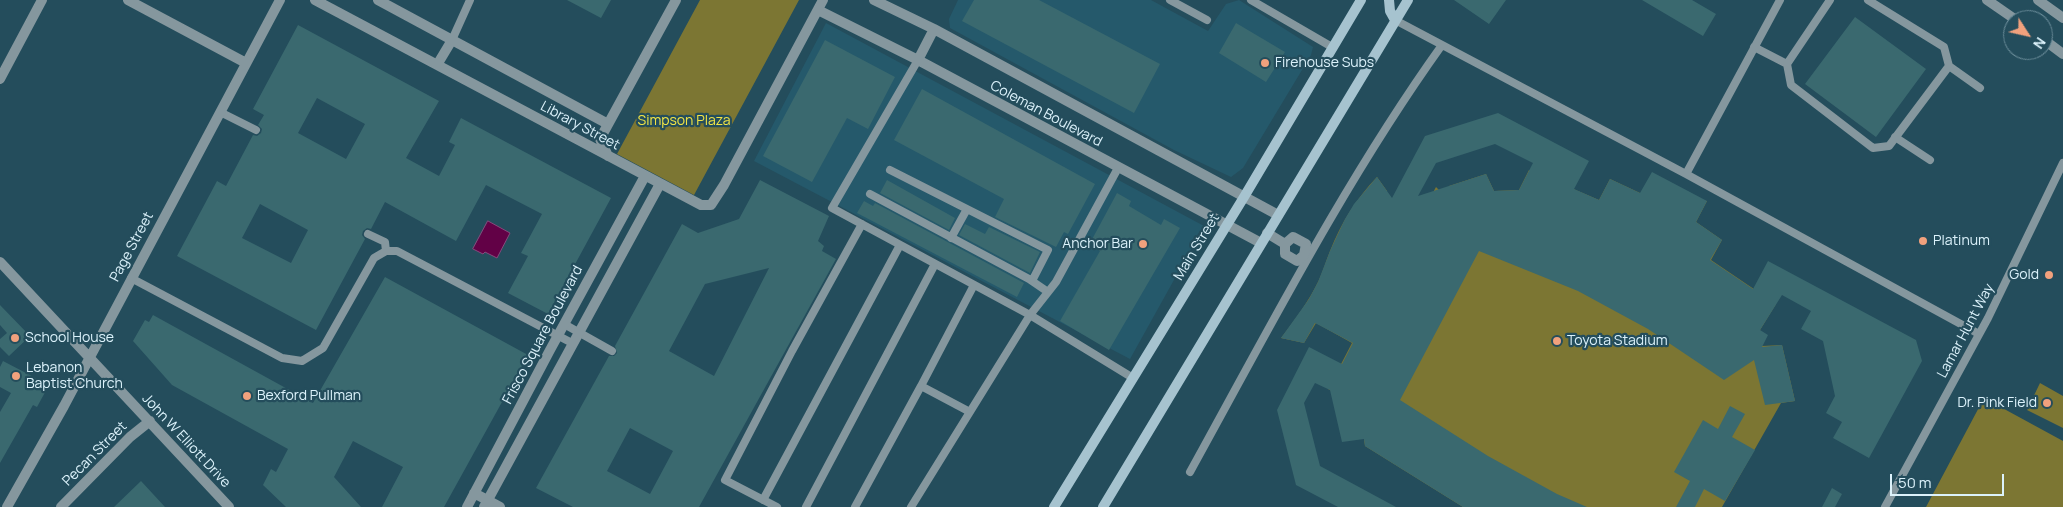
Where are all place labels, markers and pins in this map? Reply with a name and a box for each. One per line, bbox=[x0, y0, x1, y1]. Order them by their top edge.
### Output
place label: Firehouse Subs bbox=[1275, 55, 1374, 71]
marker: Firehouse Subs bbox=[1259, 57, 1271, 69]
place label: Platinum bbox=[1933, 233, 1990, 249]
marker: Platinum bbox=[1917, 235, 1929, 247]
place label: Anchor Bar bbox=[1062, 236, 1133, 252]
marker: Anchor Bar bbox=[1137, 238, 1149, 250]
place label: Gold bbox=[2009, 267, 2039, 283]
marker: Gold bbox=[2043, 269, 2055, 281]
place label: School House bbox=[25, 330, 114, 346]
marker: School House bbox=[9, 332, 21, 344]
place label: Toyota Stadium bbox=[1567, 333, 1668, 349]
marker: Toyota Stadium bbox=[1551, 335, 1563, 347]
place label: Lebanon Baptist Church bbox=[26, 360, 123, 392]
marker: Lebanon Baptist Church bbox=[10, 370, 22, 382]
place label: Bexford Pullman bbox=[257, 388, 361, 404]
marker: Bexford Pullman bbox=[241, 390, 253, 402]
place label: Dr. Pink Field bbox=[1957, 395, 2037, 411]
marker: Dr. Pink Field bbox=[2041, 397, 2053, 409]

